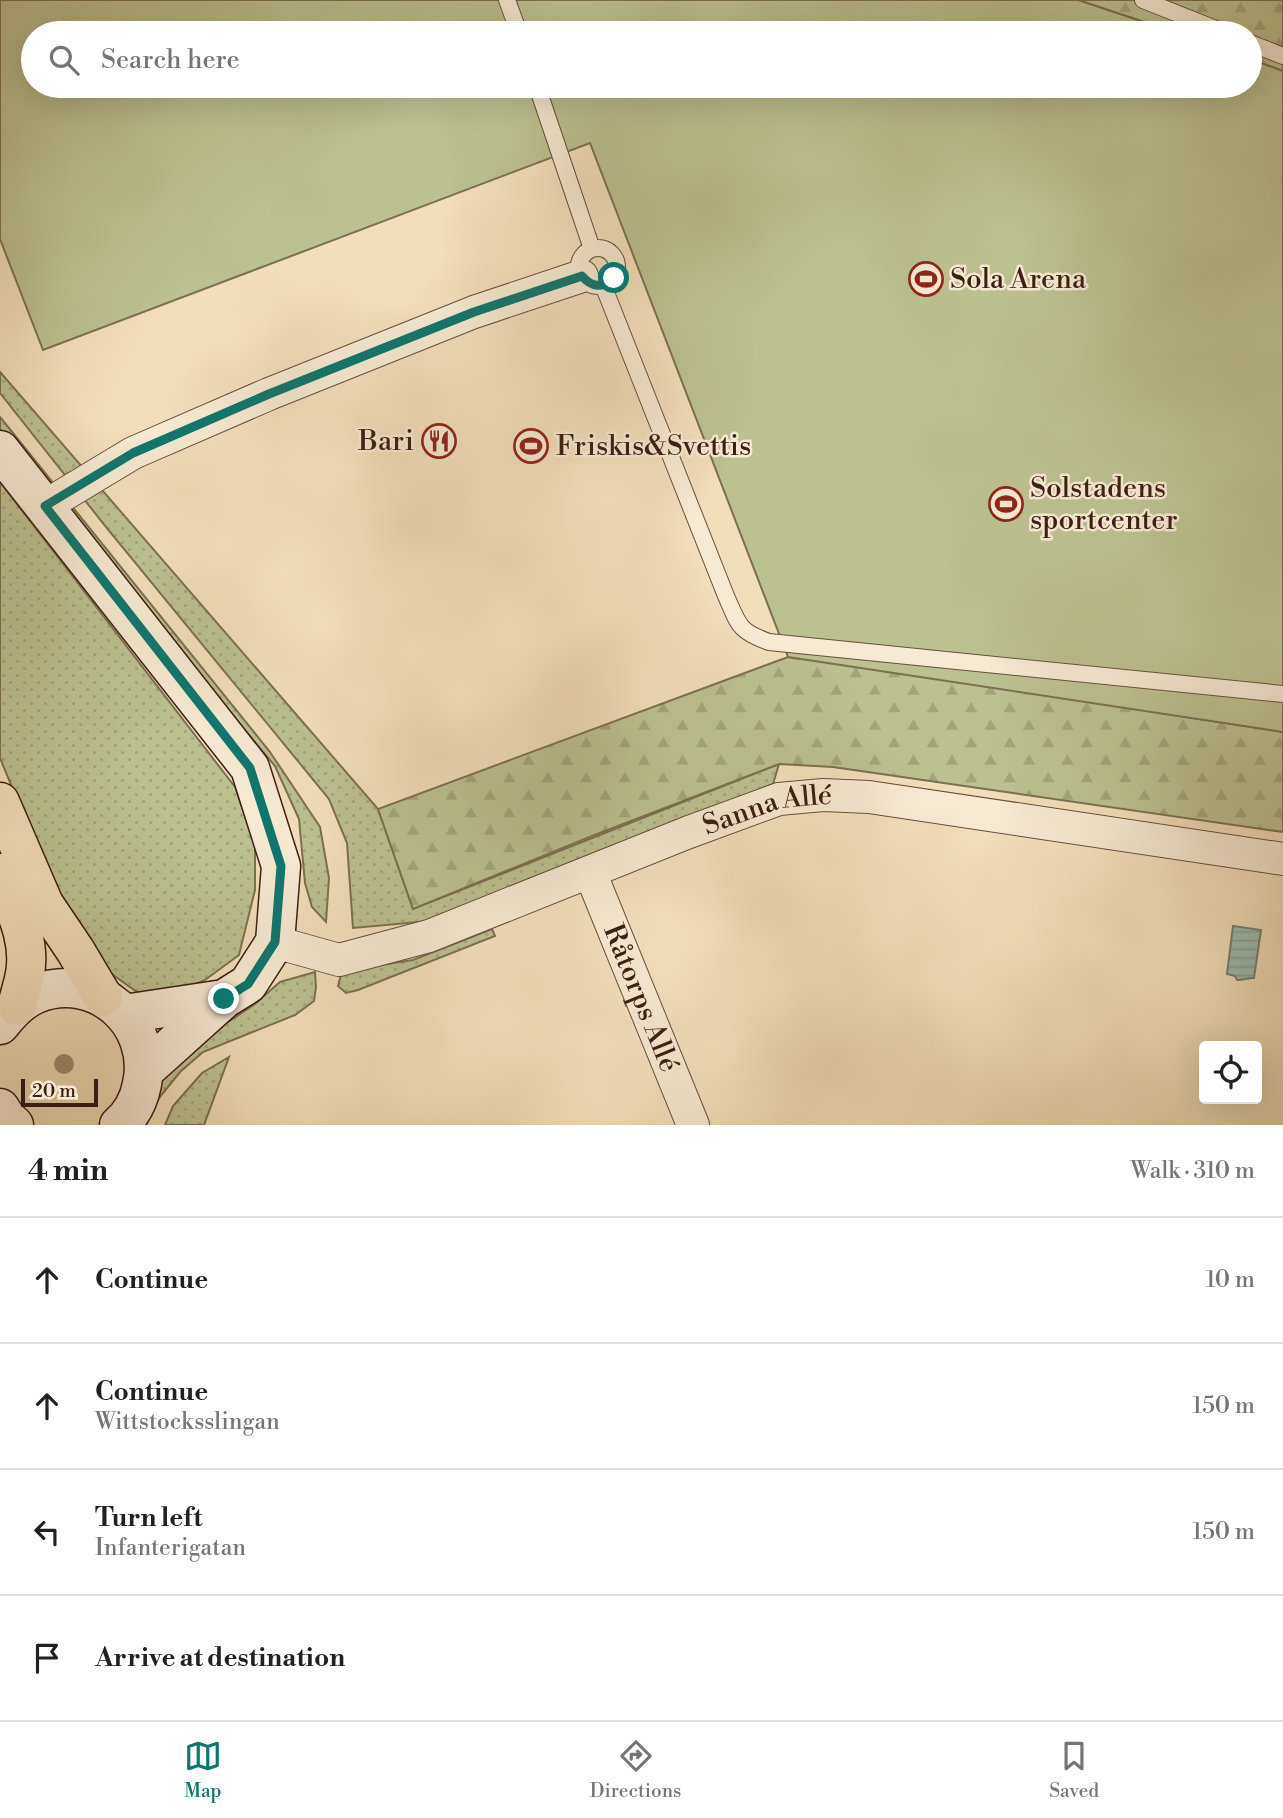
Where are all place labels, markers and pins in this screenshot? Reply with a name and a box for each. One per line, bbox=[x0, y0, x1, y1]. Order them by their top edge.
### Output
sports icon: Sola Arena bbox=[907, 260, 945, 298]
place label: Sola Arena bbox=[950, 262, 1087, 297]
restaurant icon: Bari bbox=[420, 422, 458, 460]
place label: Bari bbox=[357, 424, 414, 459]
sports icon: Friskis&Svettis bbox=[512, 427, 550, 465]
place label: Friskis&Svettis bbox=[556, 429, 751, 464]
place label: Solstadens sportcenter bbox=[1030, 471, 1178, 538]
sports icon: Solstadens sportcenter bbox=[987, 485, 1025, 523]

